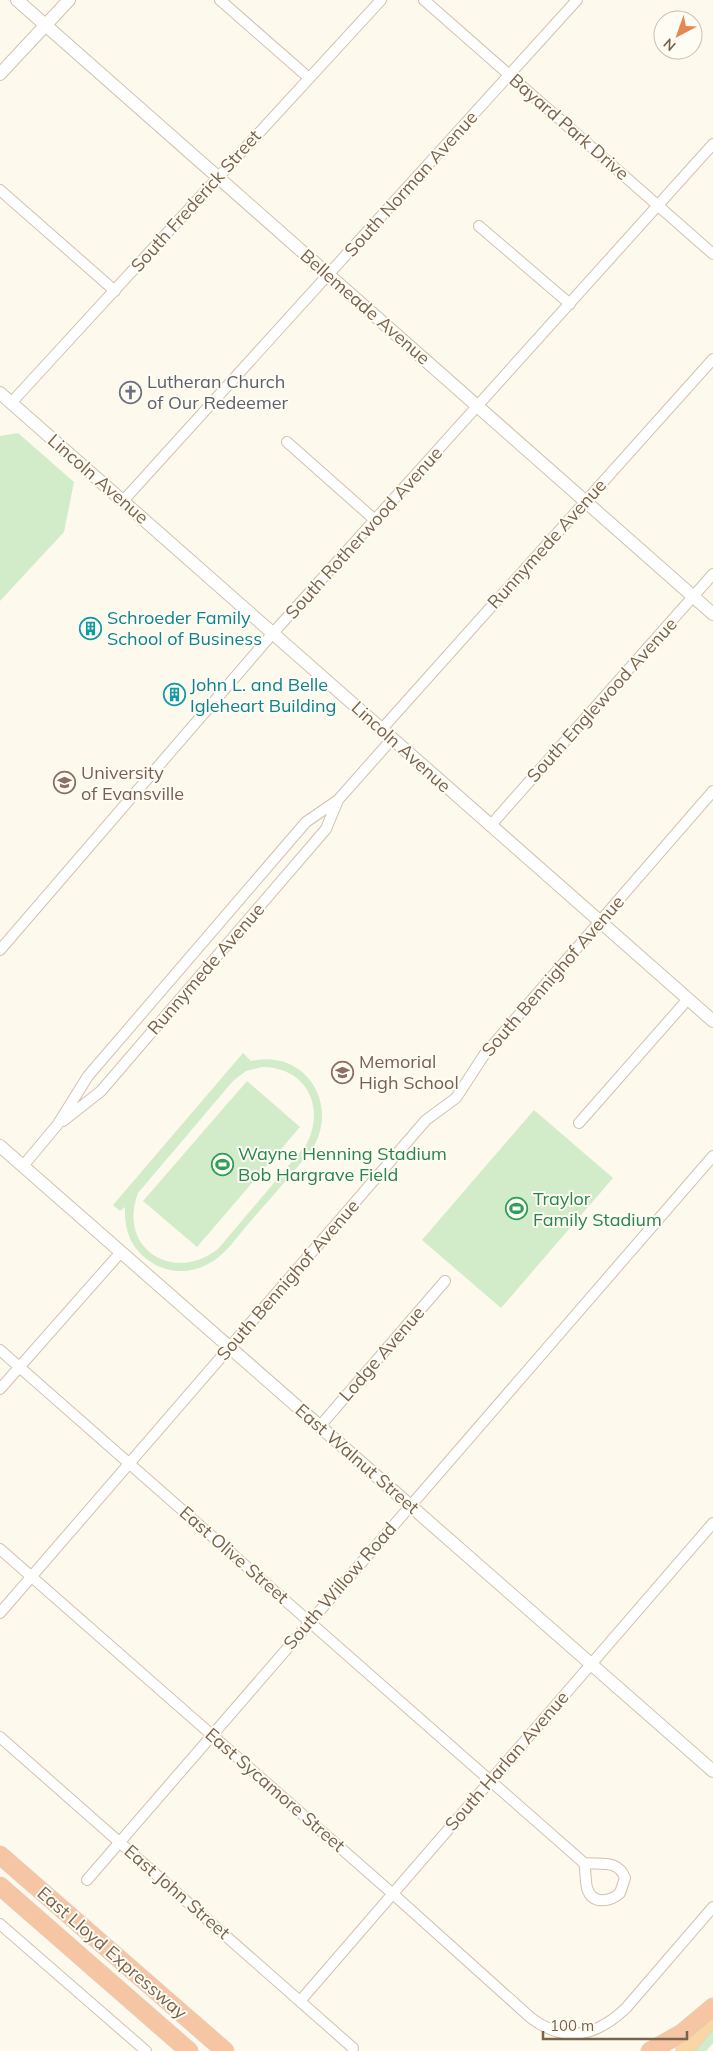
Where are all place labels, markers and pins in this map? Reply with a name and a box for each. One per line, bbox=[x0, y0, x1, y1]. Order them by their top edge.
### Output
place label: Lutheran Church of Our Redeemer bbox=[147, 370, 289, 414]
church icon: Lutheran Church of Our Redeemer bbox=[119, 380, 143, 404]
place label: Schroeder Family School of Business bbox=[107, 606, 262, 650]
building icon: Schroeder Family School of Business bbox=[79, 616, 103, 640]
place label: John L. and Belle Igleheart Building bbox=[190, 673, 336, 717]
building icon: John L. and Belle Igleheart Building bbox=[162, 683, 186, 707]
place label: University of Evansville bbox=[81, 761, 184, 805]
school or university icon: University of Evansville bbox=[53, 771, 77, 795]
place label: Memorial High School bbox=[359, 1050, 459, 1094]
school or university icon: Memorial High School bbox=[331, 1060, 355, 1084]
place label: Wayne Henning Stadium Bob Hargrave Field bbox=[238, 1142, 447, 1186]
sports icon: Wayne Henning Stadium Bob Hargrave Field bbox=[210, 1152, 234, 1176]
place label: Traylor Family Stadium bbox=[533, 1187, 662, 1231]
sports icon: Traylor Family Stadium bbox=[505, 1197, 529, 1221]

